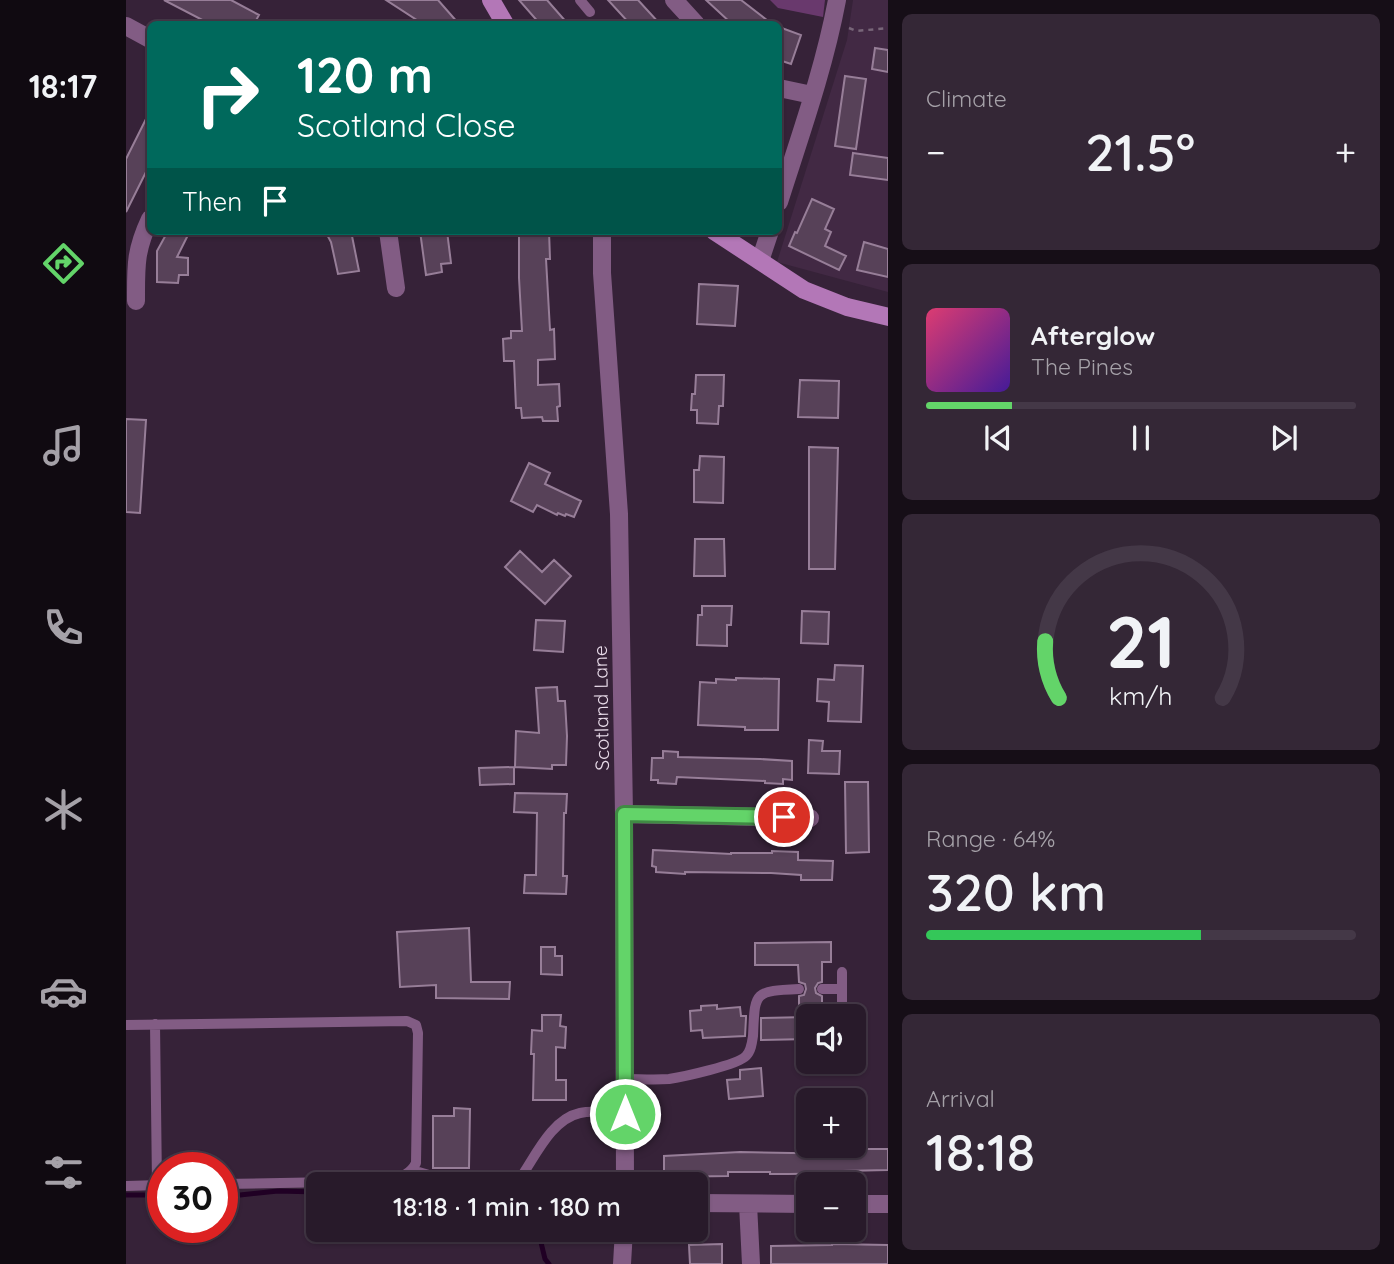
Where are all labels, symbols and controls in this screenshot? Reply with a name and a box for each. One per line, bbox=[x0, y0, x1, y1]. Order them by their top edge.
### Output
text: 120 m bbox=[297, 44, 433, 105]
icon: right bbox=[182, 49, 273, 140]
text: 18:17 bbox=[29, 66, 97, 106]
text: Climate bbox=[926, 84, 1007, 113]
text: Scotland Close bbox=[297, 105, 515, 145]
text: 21.5° bbox=[1085, 119, 1195, 184]
text: − bbox=[926, 128, 946, 176]
text: + bbox=[1335, 128, 1356, 176]
icon: arrive bbox=[256, 182, 294, 220]
text: Then bbox=[182, 185, 242, 218]
icon: directions bbox=[39, 239, 88, 288]
text: Afterglow bbox=[1031, 319, 1155, 352]
text: The Pines bbox=[1031, 352, 1133, 381]
icon: previous bbox=[979, 419, 1017, 457]
icon: pause bbox=[1122, 419, 1160, 457]
icon: next bbox=[1265, 419, 1303, 457]
icon: music bbox=[39, 421, 88, 470]
text: 21 bbox=[1106, 595, 1176, 686]
icon: phone bbox=[39, 603, 88, 652]
street label: Scotland Lane bbox=[588, 645, 614, 771]
text: km/h bbox=[1109, 680, 1173, 711]
icon: climate bbox=[39, 785, 88, 834]
pin bbox=[754, 787, 814, 847]
icon: arrive bbox=[765, 798, 803, 836]
text: Range · 64% bbox=[926, 824, 1055, 853]
text: 320 km bbox=[926, 859, 1106, 924]
icon: car bbox=[39, 967, 88, 1016]
map controls bbox=[796, 1004, 866, 1242]
button: sound bbox=[796, 1004, 866, 1074]
position arrow bbox=[588, 1077, 662, 1151]
text: Arrival bbox=[926, 1084, 995, 1113]
button: + bbox=[796, 1088, 866, 1158]
text: 18:18 bbox=[926, 1119, 1035, 1184]
icon: filters bbox=[39, 1148, 88, 1197]
speed limit sign: 30 bbox=[147, 1152, 238, 1243]
button: − bbox=[796, 1172, 866, 1242]
text: 18:18 · 1 min · 180 m bbox=[393, 1190, 621, 1223]

